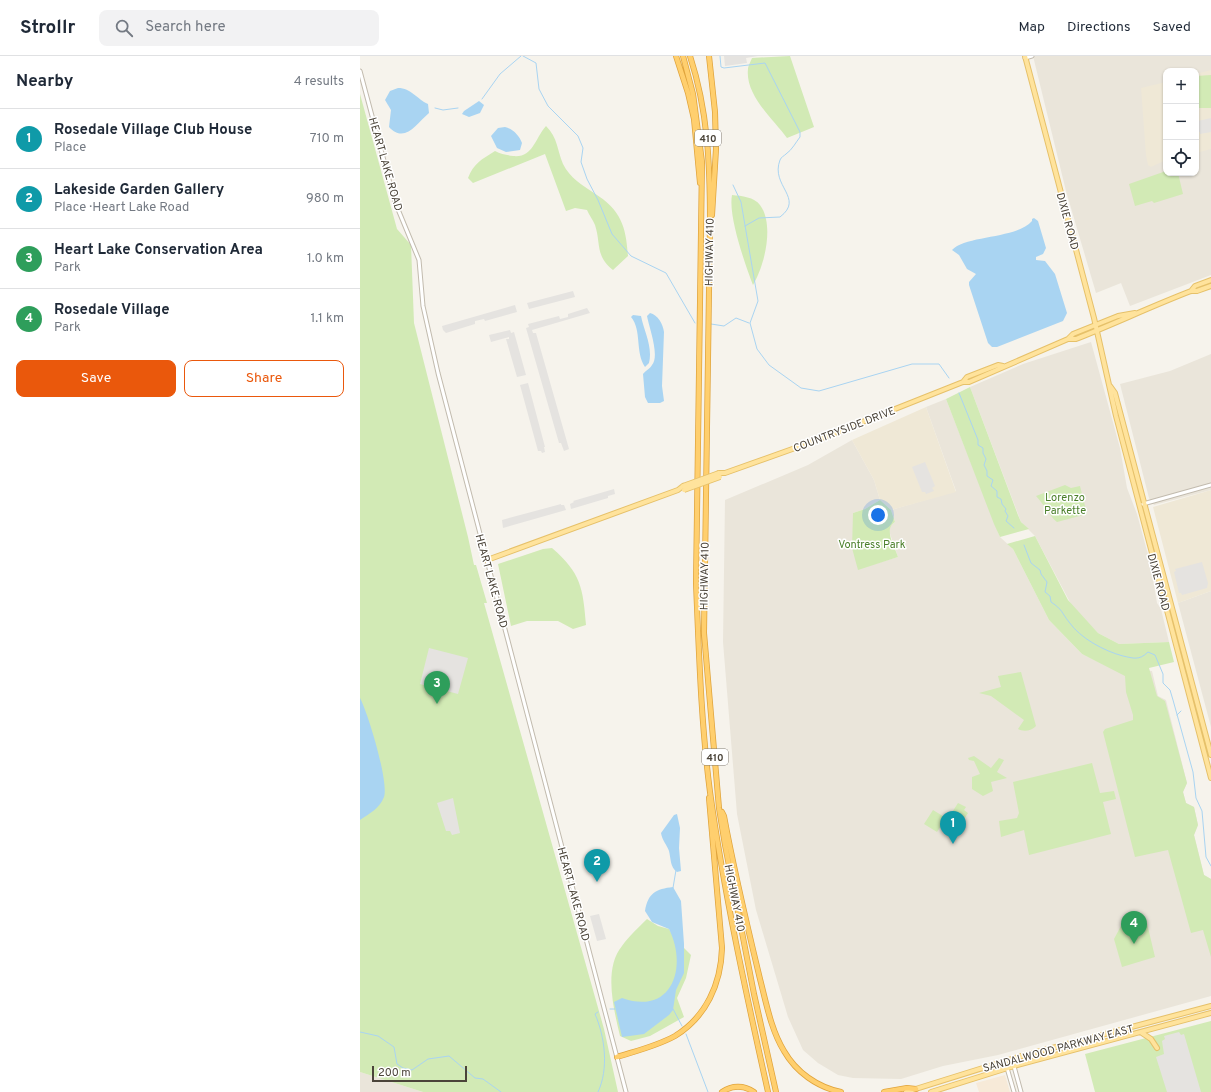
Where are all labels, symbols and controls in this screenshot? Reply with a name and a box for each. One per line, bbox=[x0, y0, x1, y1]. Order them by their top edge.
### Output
search box bbox=[99, 10, 379, 46]
text: Strollr bbox=[20, 16, 75, 40]
icon: search bbox=[113, 17, 135, 39]
text: Search here bbox=[145, 18, 225, 37]
text: Map bbox=[1019, 19, 1045, 36]
text: Directions bbox=[1067, 19, 1131, 36]
text: Saved bbox=[1153, 19, 1191, 36]
map controls bbox=[1163, 68, 1199, 176]
button: + bbox=[1163, 68, 1199, 104]
text: Nearby bbox=[16, 71, 73, 93]
text: 4 results bbox=[294, 74, 344, 90]
button: − bbox=[1163, 104, 1199, 140]
street label: HEART LAKE ROAD bbox=[365, 116, 405, 213]
text: Rosedale Village Club House bbox=[54, 121, 252, 140]
road number: 410 bbox=[695, 130, 721, 146]
text: 1 bbox=[26, 131, 32, 147]
text: 710 m bbox=[310, 131, 344, 147]
text: Place bbox=[54, 140, 86, 156]
button: locate bbox=[1163, 140, 1199, 176]
text: Lakeside Garden Gallery bbox=[54, 181, 224, 200]
text: 2 bbox=[25, 191, 33, 207]
text: 980 m bbox=[306, 191, 344, 207]
street label: DIXIE ROAD bbox=[1053, 191, 1081, 251]
text: Place · Heart Lake Road bbox=[54, 200, 189, 216]
street label: HIGHWAY 410 bbox=[702, 218, 718, 286]
text: Heart Lake Conservation Area bbox=[54, 241, 263, 260]
text: 3 bbox=[25, 251, 33, 267]
text: 1.0 km bbox=[307, 251, 344, 267]
text: Park bbox=[54, 260, 81, 276]
text: Rosedale Village bbox=[54, 301, 170, 320]
text: 4 bbox=[25, 311, 33, 327]
text: 1.1 km bbox=[310, 311, 344, 327]
text: Park bbox=[54, 320, 81, 336]
button: Save bbox=[16, 360, 176, 397]
button: Share bbox=[184, 360, 344, 397]
street label: COUNTRYSIDE DRIVE bbox=[791, 404, 897, 456]
park label: Lorenzo Parkette bbox=[1044, 491, 1086, 518]
your location bbox=[868, 505, 888, 525]
street label: HEART LAKE ROAD bbox=[472, 533, 510, 630]
park label: Vontress Park bbox=[838, 538, 906, 552]
street label: HIGHWAY 410 bbox=[697, 542, 713, 610]
street label: DIXIE ROAD bbox=[1144, 552, 1172, 612]
pin: 3 bbox=[424, 671, 450, 704]
road number: 410 bbox=[702, 749, 728, 765]
pin: 1 bbox=[940, 811, 966, 844]
street label: HEART LAKE ROAD bbox=[554, 846, 592, 943]
pin: 2 bbox=[584, 849, 610, 882]
street label: HIGHWAY 410 bbox=[721, 863, 747, 933]
pin: 4 bbox=[1121, 911, 1147, 944]
street label: SANDALWOOD PARKWAY EAST bbox=[981, 1022, 1135, 1076]
scale bar bbox=[372, 1064, 467, 1083]
text: 200 m bbox=[378, 1066, 411, 1080]

